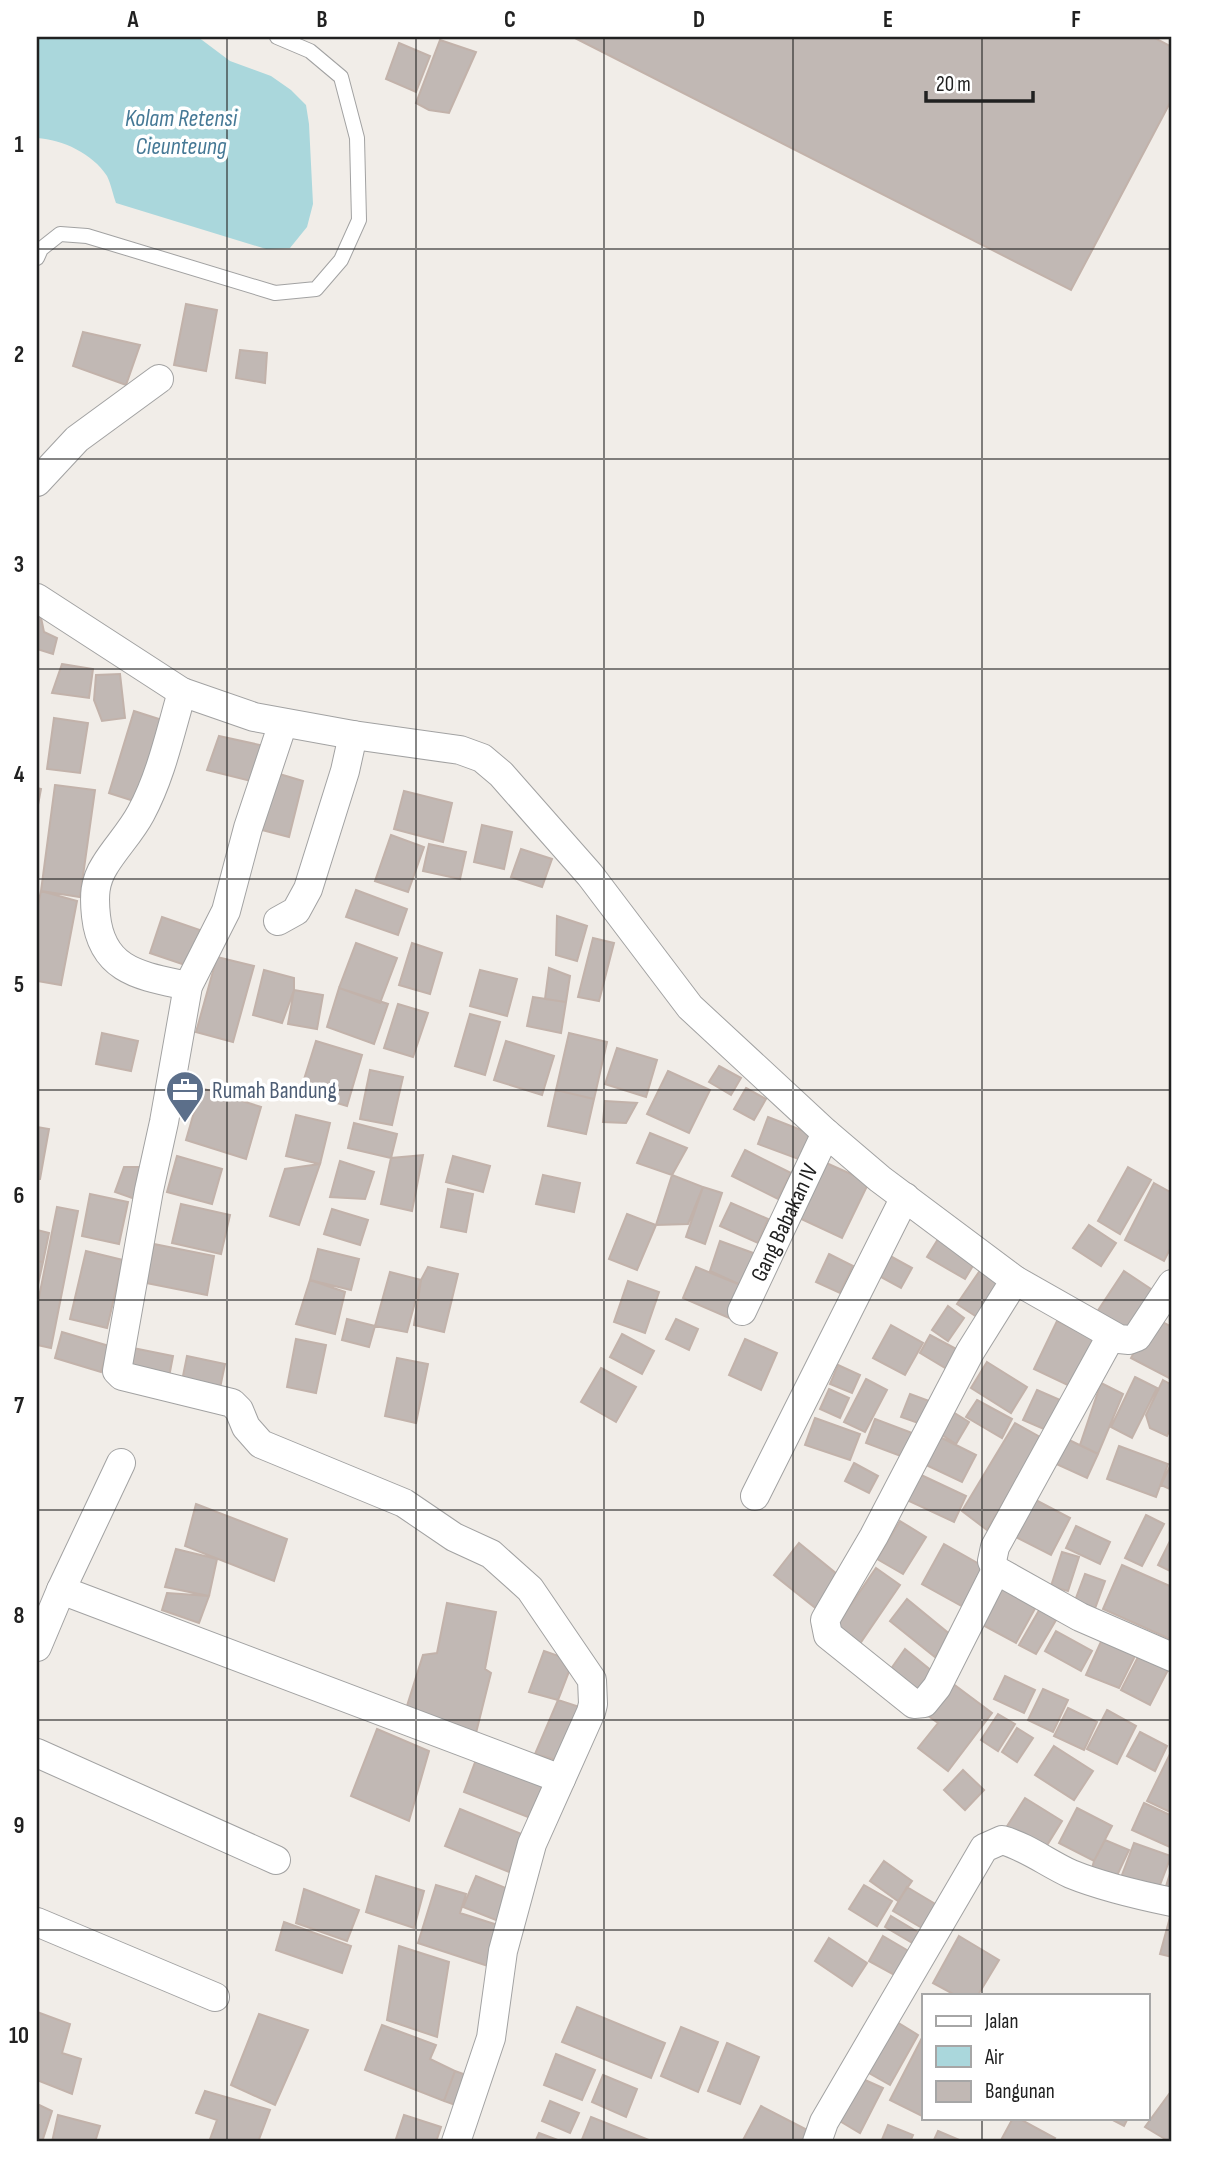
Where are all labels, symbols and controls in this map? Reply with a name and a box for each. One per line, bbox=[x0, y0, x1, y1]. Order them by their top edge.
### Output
text: A bbox=[127, 6, 140, 34]
text: B bbox=[317, 6, 328, 34]
text: C bbox=[504, 6, 516, 34]
text: D bbox=[693, 6, 705, 34]
text: E bbox=[883, 6, 893, 34]
text: F bbox=[1071, 6, 1081, 34]
scale bar bbox=[926, 60, 1032, 104]
text: 20 m bbox=[936, 72, 971, 97]
water label: Kolam Retensi Cieunteung bbox=[125, 104, 238, 161]
text: 1 bbox=[14, 131, 24, 159]
text: 2 bbox=[14, 341, 24, 369]
text: 3 bbox=[14, 551, 24, 579]
text: 4 bbox=[14, 761, 25, 789]
text: 5 bbox=[14, 971, 24, 999]
office icon: Rumah Bandung bbox=[164, 1069, 206, 1124]
place label: Rumah Bandung bbox=[212, 1077, 337, 1105]
street label: Gang Babakan IV bbox=[745, 1159, 825, 1286]
text: 6 bbox=[14, 1182, 24, 1210]
text: 7 bbox=[14, 1392, 24, 1420]
text: 8 bbox=[14, 1602, 25, 1630]
text: 9 bbox=[14, 1812, 24, 1840]
legend bbox=[922, 1994, 1150, 2120]
text: Jalan bbox=[984, 2009, 1018, 2034]
text: 10 bbox=[9, 2022, 29, 2050]
text: Air bbox=[984, 2045, 1004, 2070]
text: Bangunan bbox=[985, 2079, 1055, 2104]

